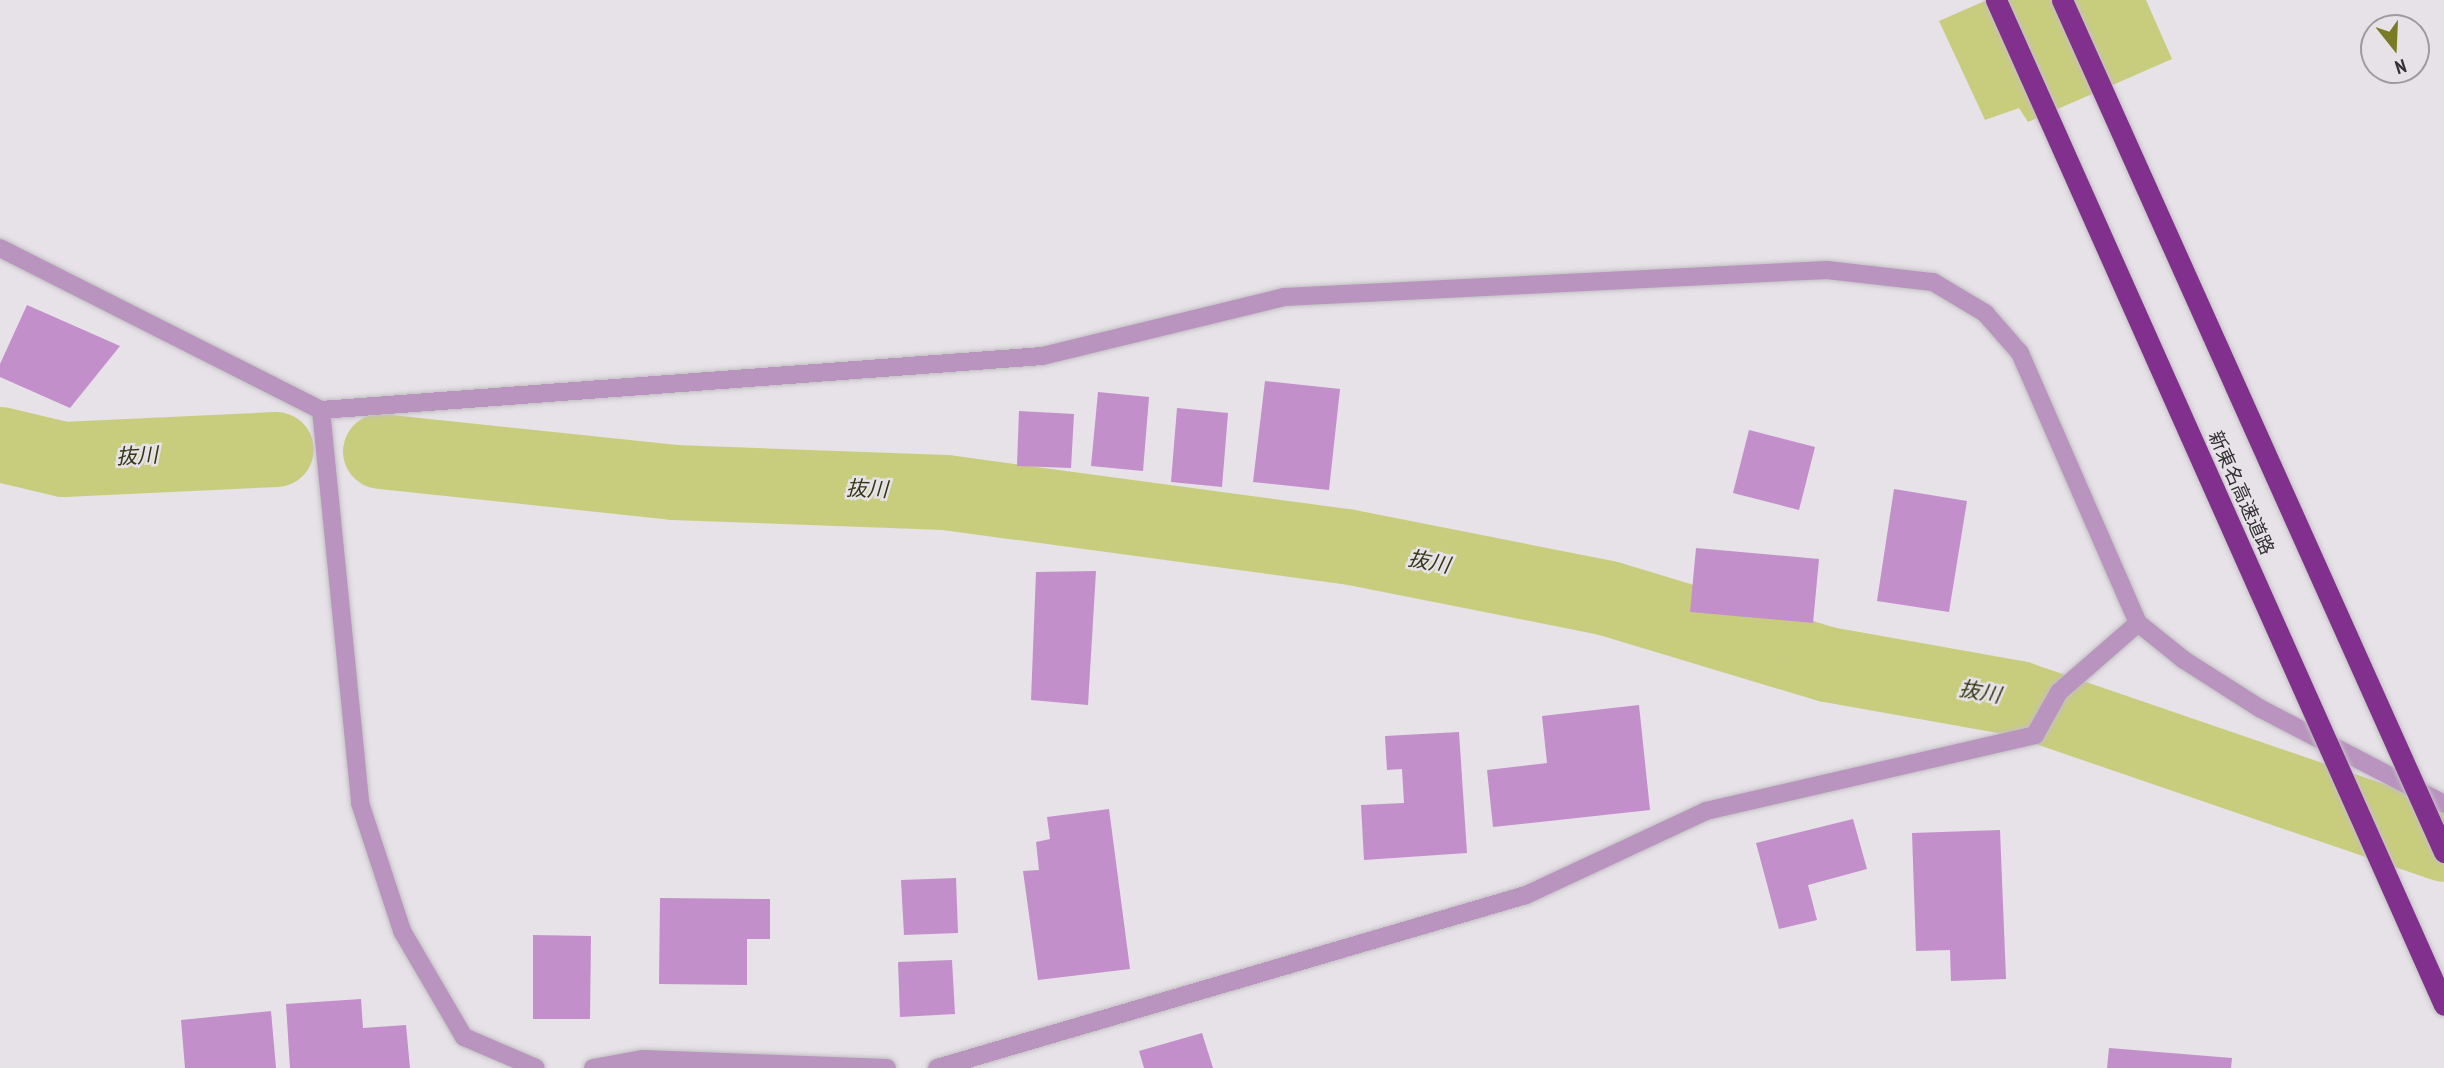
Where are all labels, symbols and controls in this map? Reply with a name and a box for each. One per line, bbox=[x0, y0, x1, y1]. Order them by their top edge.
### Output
north arrow bbox=[2360, 14, 2430, 84]
text: N bbox=[2392, 54, 2409, 80]
street label: 新東名高速道路 bbox=[2204, 428, 2278, 558]
water label: 抜川 bbox=[115, 442, 159, 470]
water label: 抜川 bbox=[846, 476, 888, 502]
water label: 抜川 bbox=[1406, 546, 1452, 578]
water label: 抜川 bbox=[1957, 676, 2003, 708]

